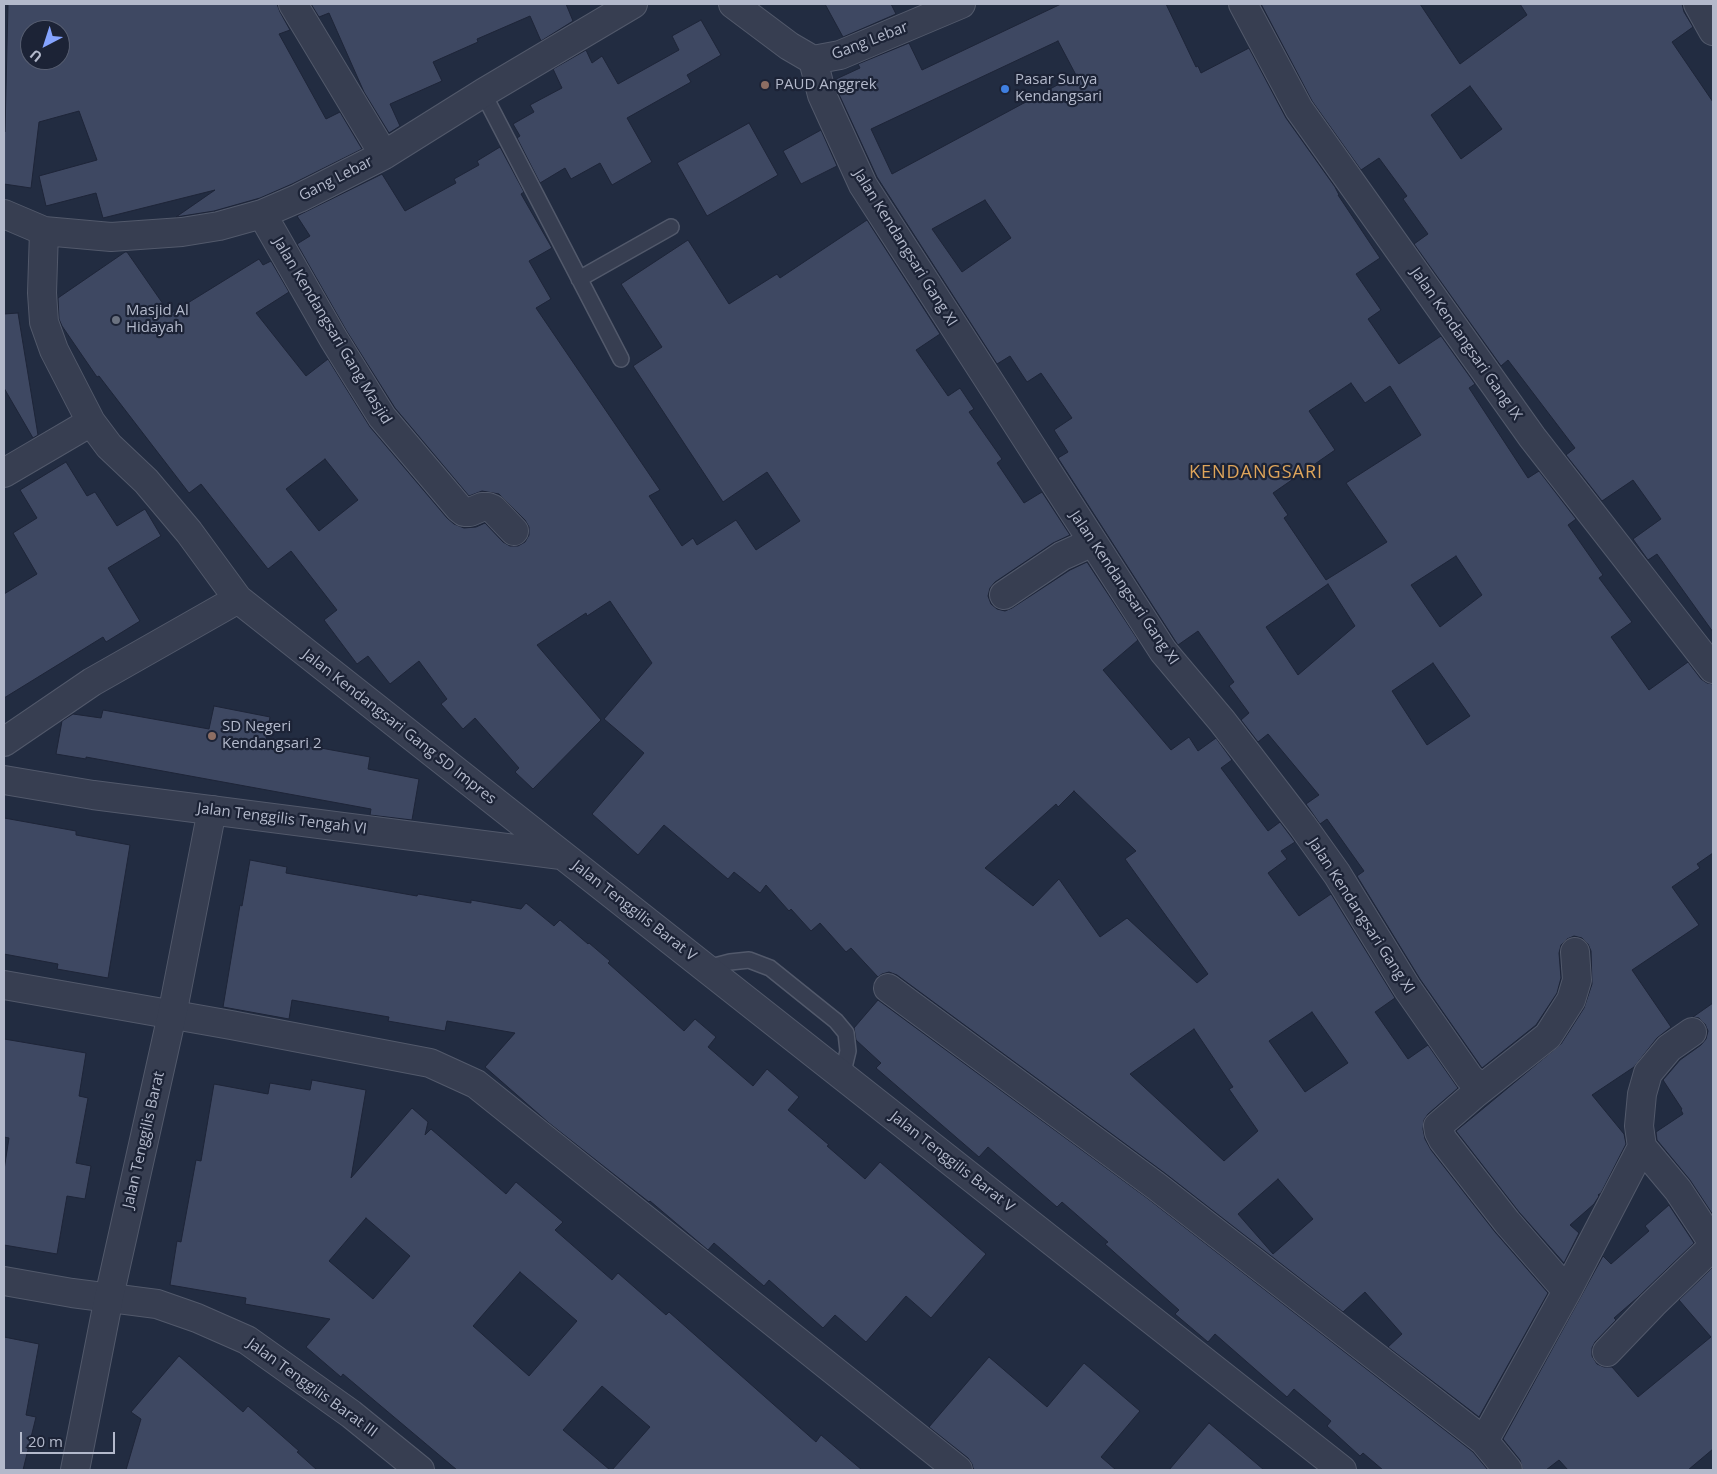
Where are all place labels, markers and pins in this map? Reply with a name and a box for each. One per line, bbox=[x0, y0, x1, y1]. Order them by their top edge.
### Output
place label: Pasar Surya Kendangsari bbox=[1015, 71, 1102, 106]
place label: PAUD Anggrek bbox=[775, 76, 877, 94]
marker: PAUD Anggrek bbox=[759, 79, 771, 91]
marker: Pasar Surya Kendangsari bbox=[999, 83, 1011, 95]
place label: Masjid Al Hidayah bbox=[126, 302, 189, 337]
marker: Masjid Al Hidayah bbox=[110, 314, 122, 326]
place label: SD Negeri Kendangsari 2 bbox=[222, 718, 322, 753]
marker: SD Negeri Kendangsari 2 bbox=[206, 730, 218, 742]

